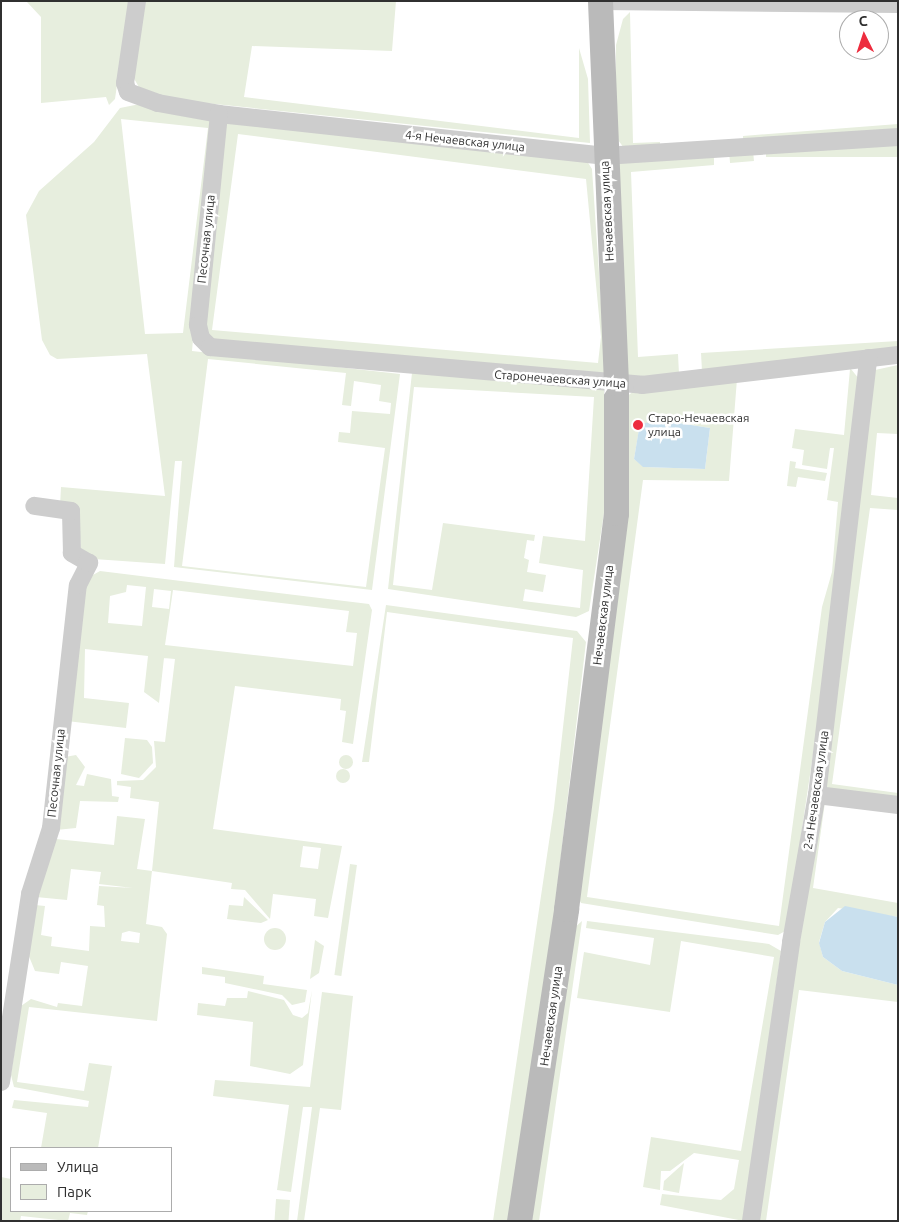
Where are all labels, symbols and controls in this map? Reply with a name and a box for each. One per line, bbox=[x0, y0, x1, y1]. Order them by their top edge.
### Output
north arrow bbox=[839, 10, 889, 60]
text: С bbox=[858, 13, 868, 29]
street label: 4-я Нечаевская улица bbox=[405, 128, 525, 154]
street label: Нечаевская улица bbox=[597, 160, 617, 262]
street label: Песочная улица bbox=[194, 194, 218, 284]
street label: Старонечаевская улица bbox=[494, 367, 626, 391]
place label: Старо-Нечаевская улица bbox=[648, 411, 749, 439]
marker: Старо-Нечаевская улица bbox=[632, 419, 644, 431]
street label: Нечаевская улица bbox=[590, 564, 616, 666]
street label: Песочная улица bbox=[44, 728, 68, 818]
street label: 2-я Нечаевская улица bbox=[801, 730, 831, 850]
street label: Нечаевская улица bbox=[537, 965, 565, 1067]
legend bbox=[10, 1147, 172, 1212]
text: Улица bbox=[57, 1158, 99, 1175]
text: Парк bbox=[57, 1183, 92, 1200]

